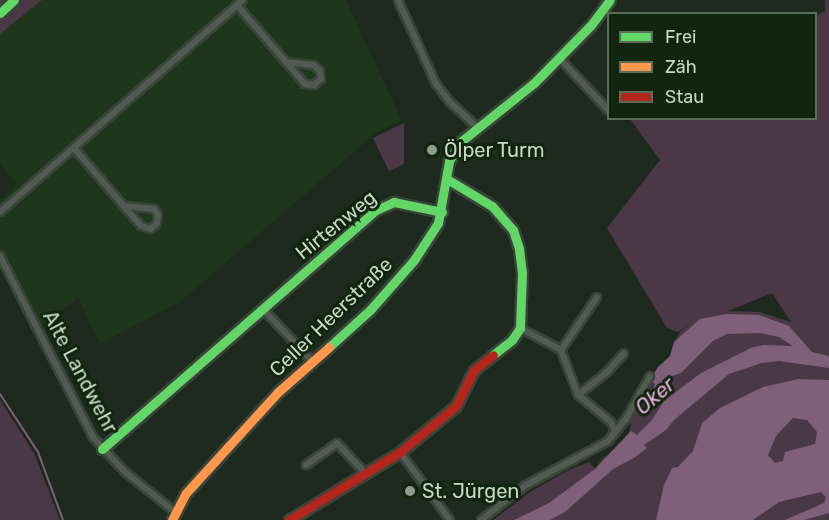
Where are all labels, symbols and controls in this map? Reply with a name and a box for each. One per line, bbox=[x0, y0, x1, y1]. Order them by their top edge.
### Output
legend bbox=[607, 12, 817, 120]
text: Frei bbox=[665, 26, 696, 48]
text: Zäh bbox=[665, 56, 697, 78]
text: Stau bbox=[665, 86, 704, 108]
place label: Ölper Turm bbox=[444, 138, 545, 162]
marker: Ölper Turm bbox=[425, 143, 439, 157]
street label: Hirtenweg bbox=[291, 185, 381, 265]
street label: Celler Heerstraße bbox=[265, 252, 397, 382]
street label: Alte Landwehr bbox=[38, 307, 122, 437]
water label: Oker bbox=[630, 372, 680, 420]
place label: St. Jürgen bbox=[422, 479, 519, 503]
marker: St. Jürgen bbox=[403, 484, 417, 498]

